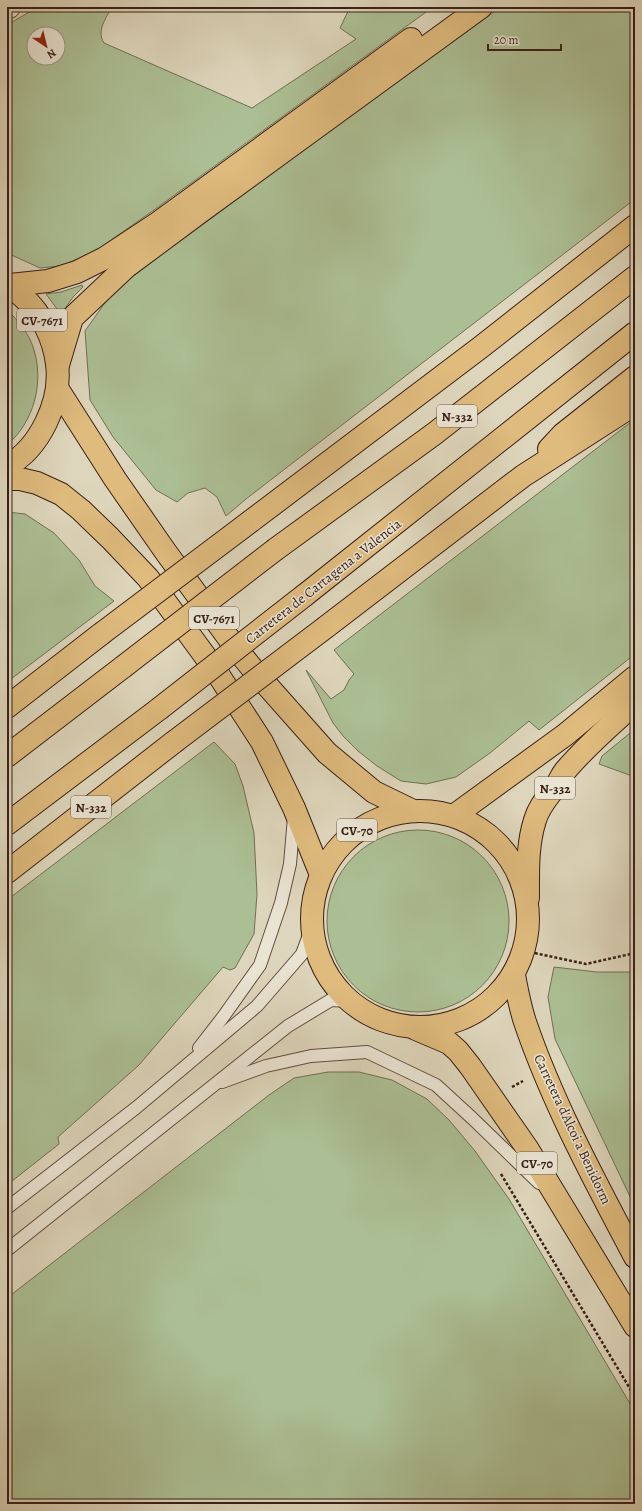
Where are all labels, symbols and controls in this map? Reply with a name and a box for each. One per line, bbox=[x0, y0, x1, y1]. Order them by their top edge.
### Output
north arrow bbox=[26, 26, 66, 66]
scale bar bbox=[488, 26, 561, 52]
text: 20 m bbox=[494, 32, 518, 48]
text: N bbox=[44, 45, 59, 62]
road number: CV-7671 bbox=[17, 309, 67, 331]
road number: N-332 bbox=[437, 405, 477, 427]
street label: Carretera de Cartagena a Valencia bbox=[241, 514, 406, 648]
road number: CV-7671 bbox=[189, 607, 239, 629]
road number: N-332 bbox=[535, 777, 575, 799]
road number: N-332 bbox=[71, 796, 111, 818]
road number: CV-70 bbox=[337, 819, 377, 841]
street label: Carretera d'Alcoi a Benidorm bbox=[529, 1051, 616, 1208]
road number: CV-70 bbox=[517, 1152, 557, 1174]

